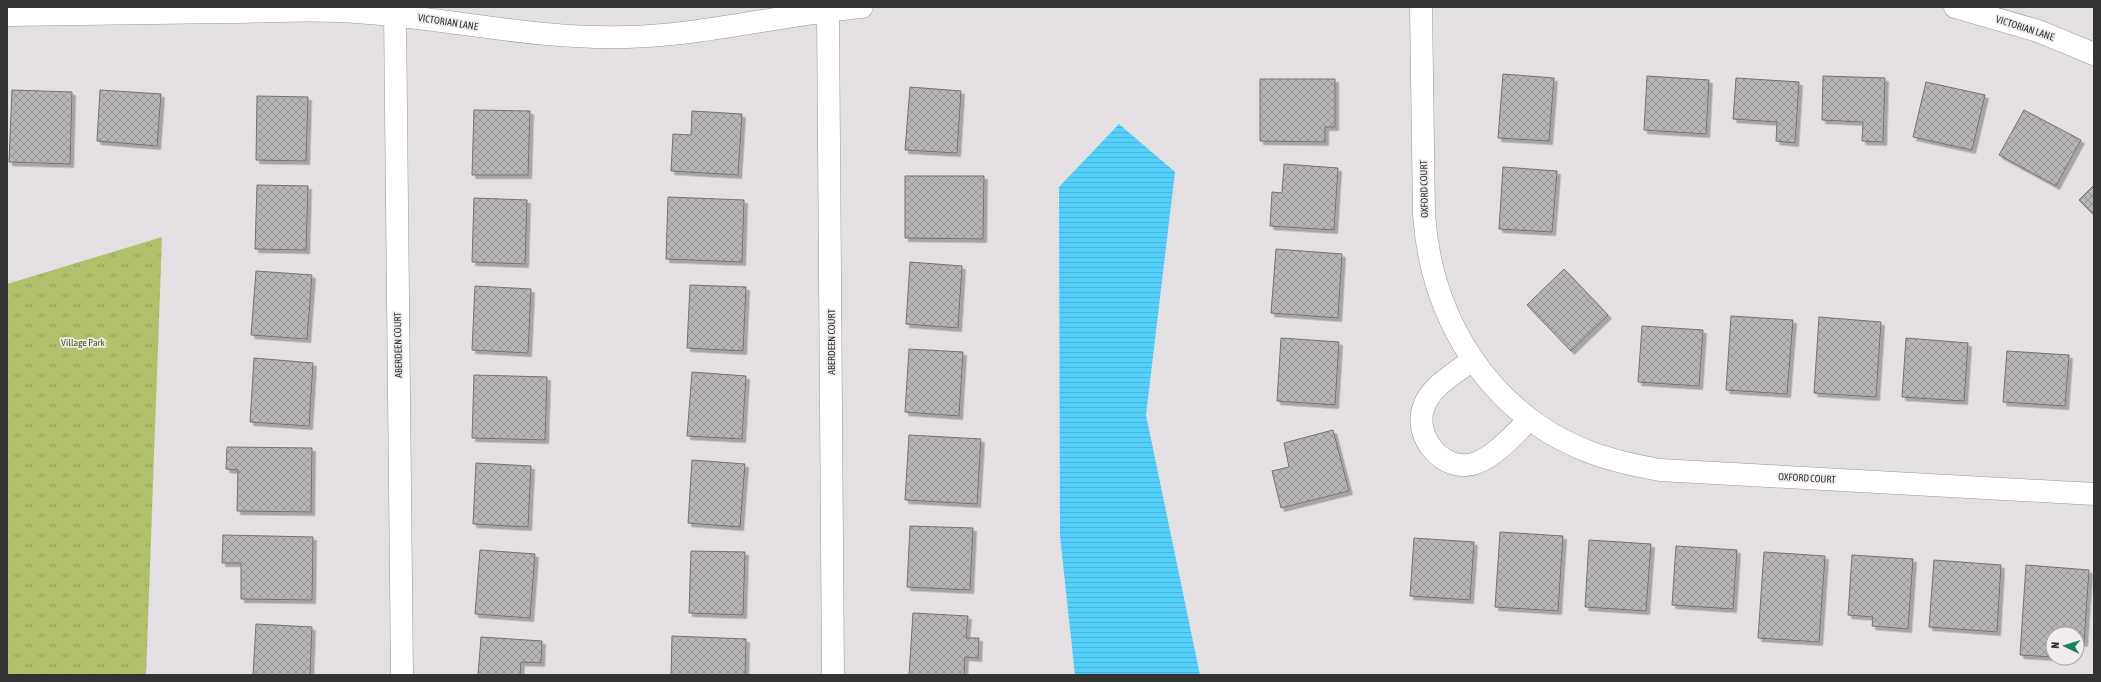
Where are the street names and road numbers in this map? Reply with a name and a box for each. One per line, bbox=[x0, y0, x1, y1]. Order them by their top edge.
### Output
street label: VICTORIAN LANE bbox=[417, 12, 480, 32]
street label: VICTORIAN LANE bbox=[1994, 13, 2056, 43]
street label: OXFORD COURT bbox=[1418, 160, 1430, 218]
street label: ABERDEEN COURT bbox=[826, 309, 837, 375]
street label: ABERDEEN COURT bbox=[392, 311, 404, 378]
street label: OXFORD COURT bbox=[1778, 471, 1837, 485]

